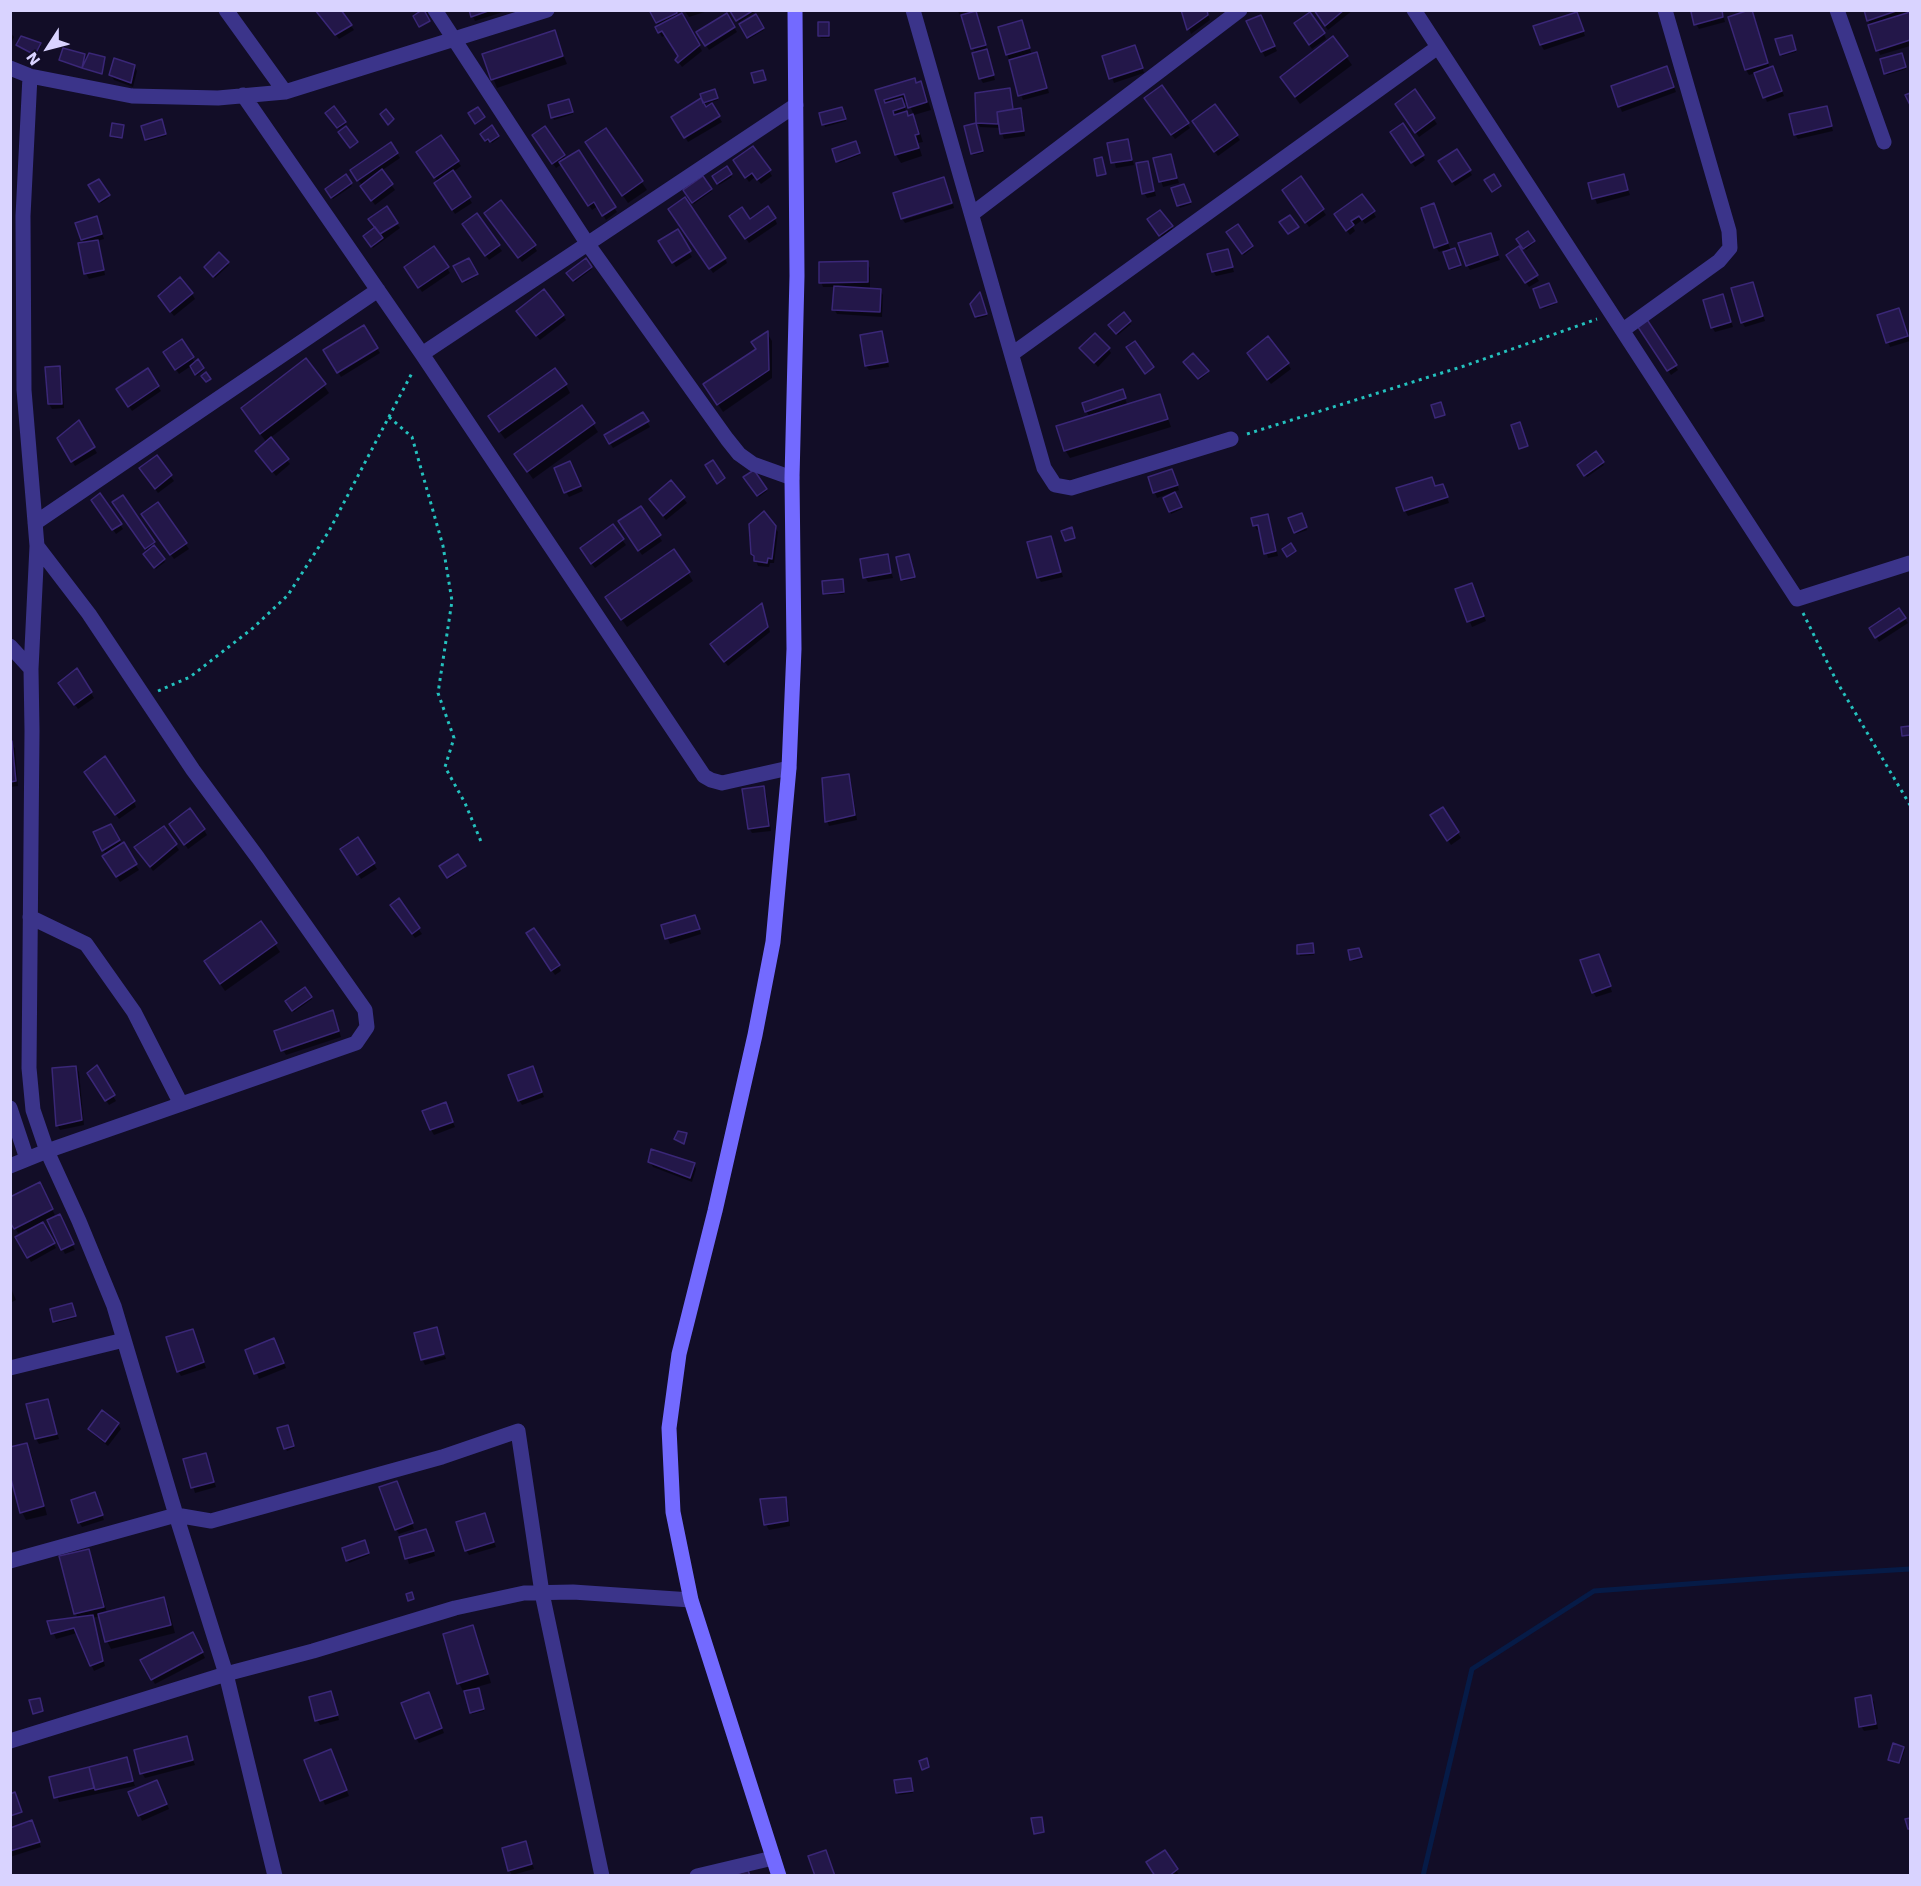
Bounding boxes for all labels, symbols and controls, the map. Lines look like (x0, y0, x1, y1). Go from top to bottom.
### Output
north arrow (18, 18, 78, 78)
text: N (22, 48, 44, 69)

